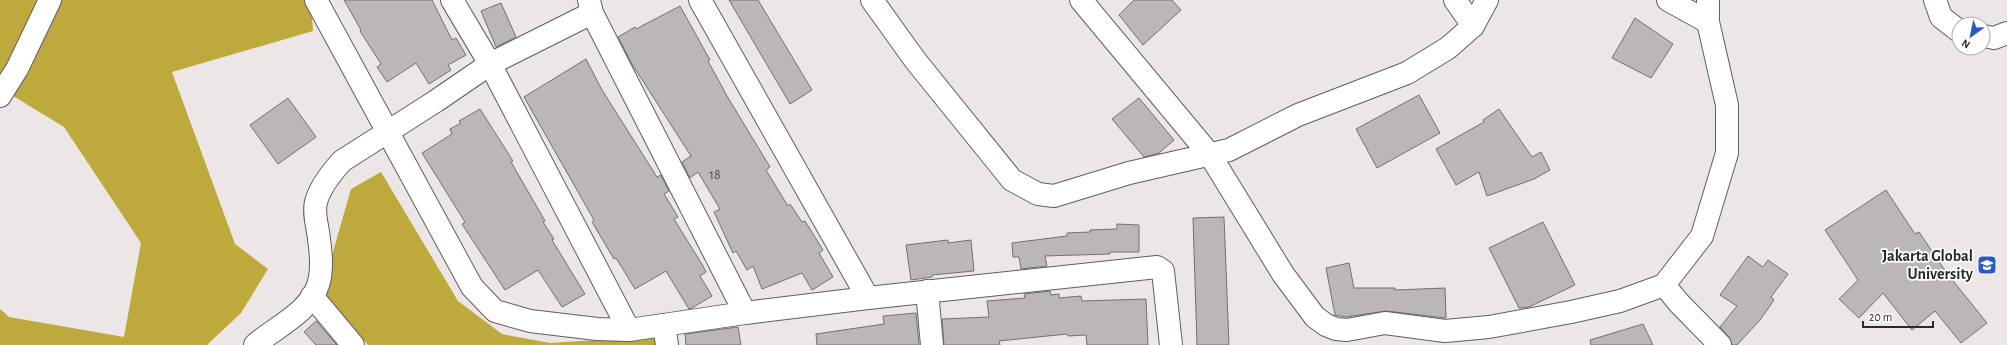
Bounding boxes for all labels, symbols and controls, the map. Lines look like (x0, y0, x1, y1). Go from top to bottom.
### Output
north arrow (1951, 16, 1991, 56)
text: N (1960, 37, 1972, 51)
house number: 18 (709, 168, 721, 182)
place label: Jakarta Global University (1882, 248, 1974, 283)
school or university icon: Jakarta Global University (1976, 254, 1998, 276)
scale bar (1863, 303, 1933, 329)
text: 20 m (1869, 311, 1892, 323)

